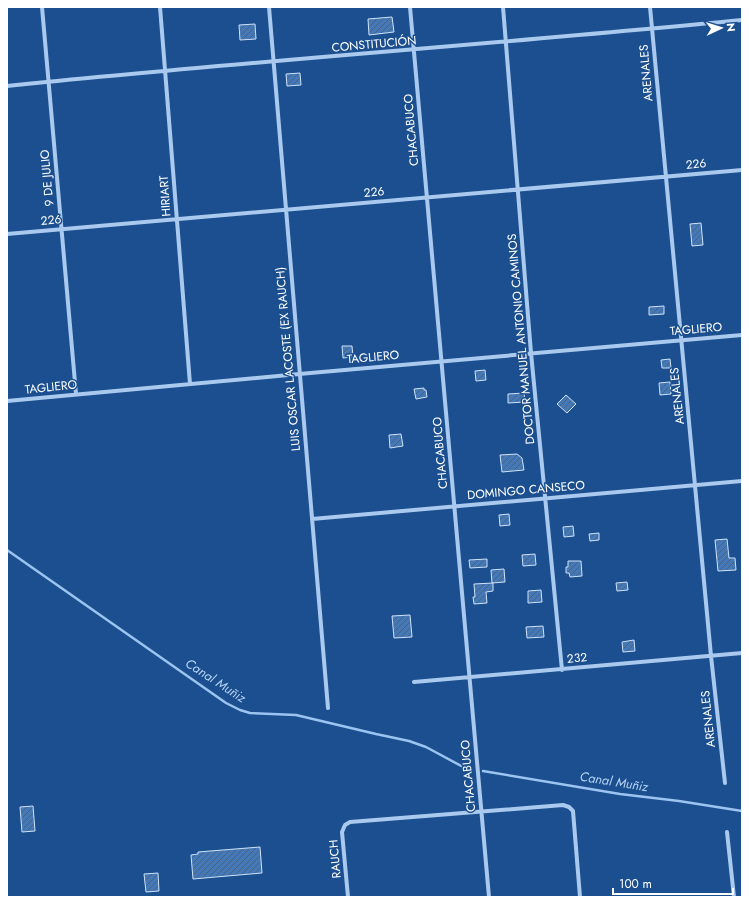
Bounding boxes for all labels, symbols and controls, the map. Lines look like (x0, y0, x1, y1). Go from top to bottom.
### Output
north arrow (701, 8, 741, 48)
text: N (723, 22, 739, 32)
street label: CONSTITUCIÓN (331, 31, 417, 57)
street label: ARENALES (635, 43, 657, 102)
street label: CHACABUCO (399, 93, 423, 167)
street label: 9 DE JULIO (36, 149, 58, 207)
street label: 226 (685, 154, 707, 174)
street label: HIRIART (155, 174, 175, 217)
street label: 226 (363, 182, 385, 202)
street label: 226 (40, 210, 62, 230)
street label: DOCTOR MANUEL ANTONIO CAMINOS (503, 233, 539, 445)
street label: LUIS OSCAR LACOSTE (EX RAUCH) (271, 266, 305, 452)
street label: TAGLIERO (669, 318, 723, 340)
street label: TAGLIERO (346, 346, 400, 368)
street label: ARENALES (665, 366, 689, 425)
street label: TAGLIERO (24, 375, 78, 399)
street label: CHACABUCO (428, 416, 452, 490)
street label: DOMINGO CANSECO (466, 476, 586, 504)
street label: 232 (566, 648, 588, 668)
water label: Canal Muñiz (182, 654, 251, 708)
street label: ARENALES (696, 689, 720, 748)
street label: CHACABUCO (456, 739, 480, 813)
water label: Canal Muñiz (578, 767, 651, 796)
street label: RAUCH (324, 839, 346, 879)
scale bar (613, 870, 733, 896)
text: 100 m (619, 875, 652, 893)

